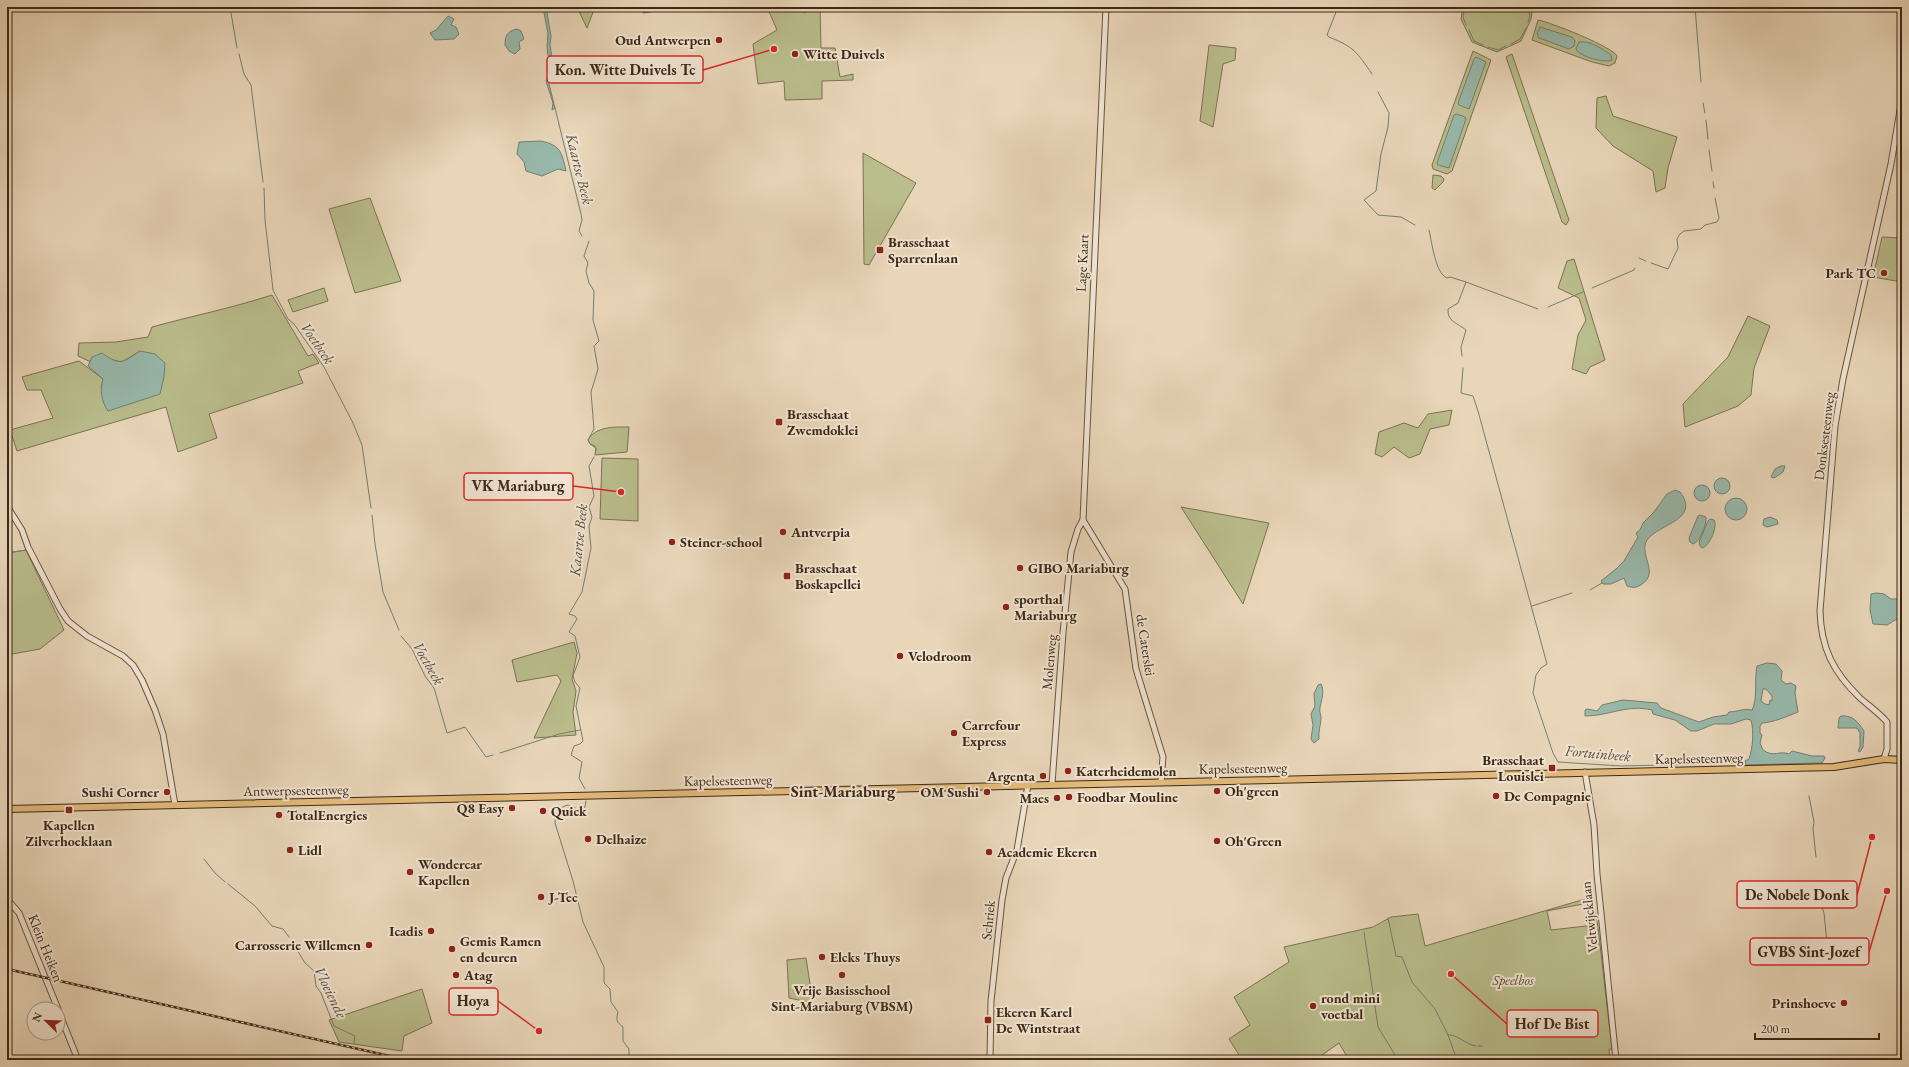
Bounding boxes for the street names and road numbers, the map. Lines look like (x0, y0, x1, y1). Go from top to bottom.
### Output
street label: Lage Kaart (1071, 233, 1093, 292)
street label: Donksesteenweg (1810, 390, 1838, 481)
street label: de Caterslei (1132, 613, 1160, 678)
street label: Molenweg (1038, 633, 1060, 691)
street label: Kapelsesteenweg (1654, 748, 1744, 768)
street label: Kapelsesteenweg (1198, 758, 1288, 778)
street label: Kapelsesteenweg (683, 770, 773, 790)
street label: Antwerpsesteenweg (242, 780, 350, 800)
street label: Veltwijcklaan (1576, 880, 1602, 954)
street label: Schriek (977, 899, 999, 941)
street label: Klein Heiken (24, 911, 68, 985)

